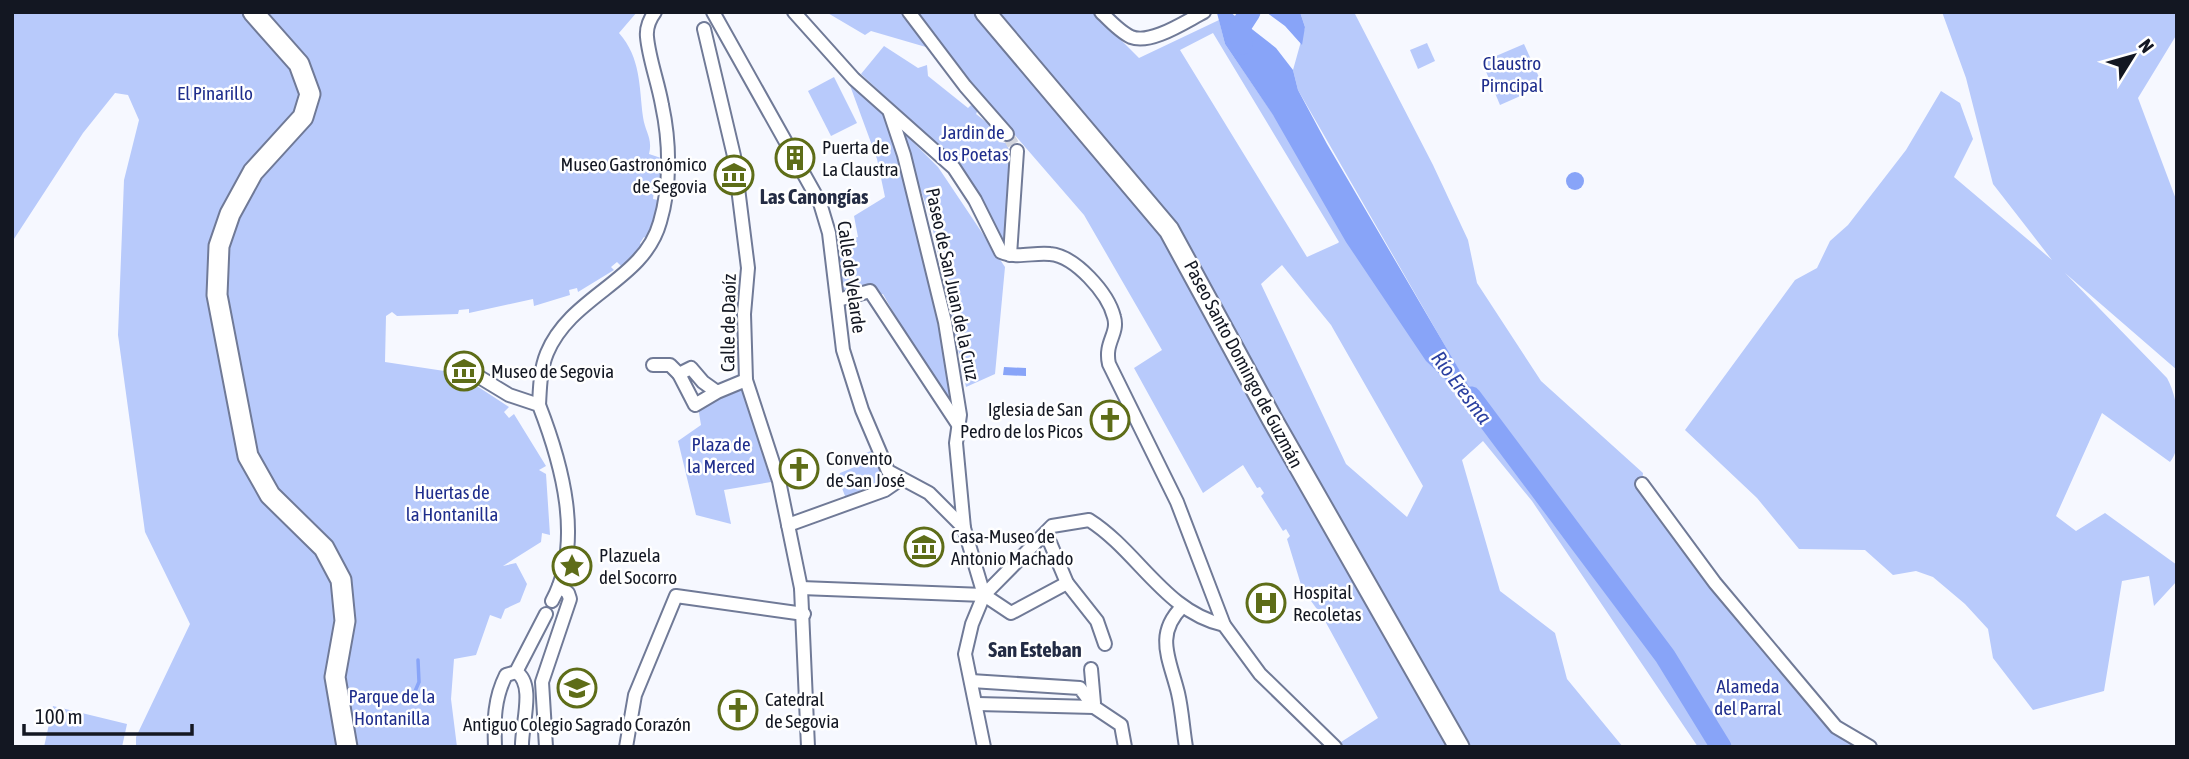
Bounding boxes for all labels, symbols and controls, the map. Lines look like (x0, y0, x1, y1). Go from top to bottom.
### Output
north arrow (2098, 21, 2168, 91)
text: N (2134, 35, 2159, 57)
park label: Claustro Pirncipal (1481, 52, 1543, 96)
park label: El Pinarillo (177, 82, 253, 104)
park label: Jardin de los Poetas (938, 121, 1009, 165)
place label: Puerta de La Claustra (822, 136, 899, 180)
building icon: Puerta de La Claustra (774, 137, 816, 179)
place label: Museo Gastronómico de Segovia (561, 153, 707, 197)
museum icon: Museo Gastronómico de Segovia (713, 154, 755, 196)
district label: Las Canongías (760, 184, 869, 208)
street label: Paseo de San Juan de la Cruz (922, 186, 984, 382)
street label: Calle de Velarde (833, 219, 871, 335)
street label: Paseo Santo Domingo de Guzmán (1180, 257, 1308, 471)
street label: Calle de Daoíz (716, 273, 740, 372)
water label: Río Eresma (1427, 346, 1497, 428)
museum icon: Museo de Segovia (443, 350, 485, 392)
place label: Museo de Segovia (491, 360, 614, 382)
place label: Iglesia de San Pedro de los Picos (960, 398, 1083, 442)
church icon: Iglesia de San Pedro de los Picos (1089, 399, 1131, 441)
park label: Plaza de la Merced (687, 433, 755, 477)
place label: Convento de San José (826, 447, 905, 491)
church icon: Convento de San José (778, 448, 820, 490)
park label: Huertas de la Hontanilla (406, 481, 498, 525)
place label: Casa-Museo de Antonio Machado (951, 525, 1074, 569)
museum icon: Casa-Museo de Antonio Machado (903, 526, 945, 568)
place label: Plazuela del Socorro (599, 544, 677, 588)
place icon: Plazuela del Socorro (551, 545, 593, 587)
place label: Hospital Recoletas (1293, 581, 1362, 625)
hospital icon: Hospital Recoletas (1245, 582, 1287, 624)
district label: San Esteban (988, 637, 1082, 661)
school or university icon: Antiguo Colegio Sagrado Corazón (556, 667, 598, 709)
park label: Alameda del Parral (1714, 675, 1782, 719)
park label: Parque de la Hontanilla (349, 685, 435, 729)
place label: Catedral de Segovia (765, 688, 839, 732)
church icon: Catedral de Segovia (717, 689, 759, 731)
scale bar (24, 692, 192, 736)
text: 100 m (35, 704, 83, 728)
place label: Antiguo Colegio Sagrado Corazón (463, 713, 691, 735)

